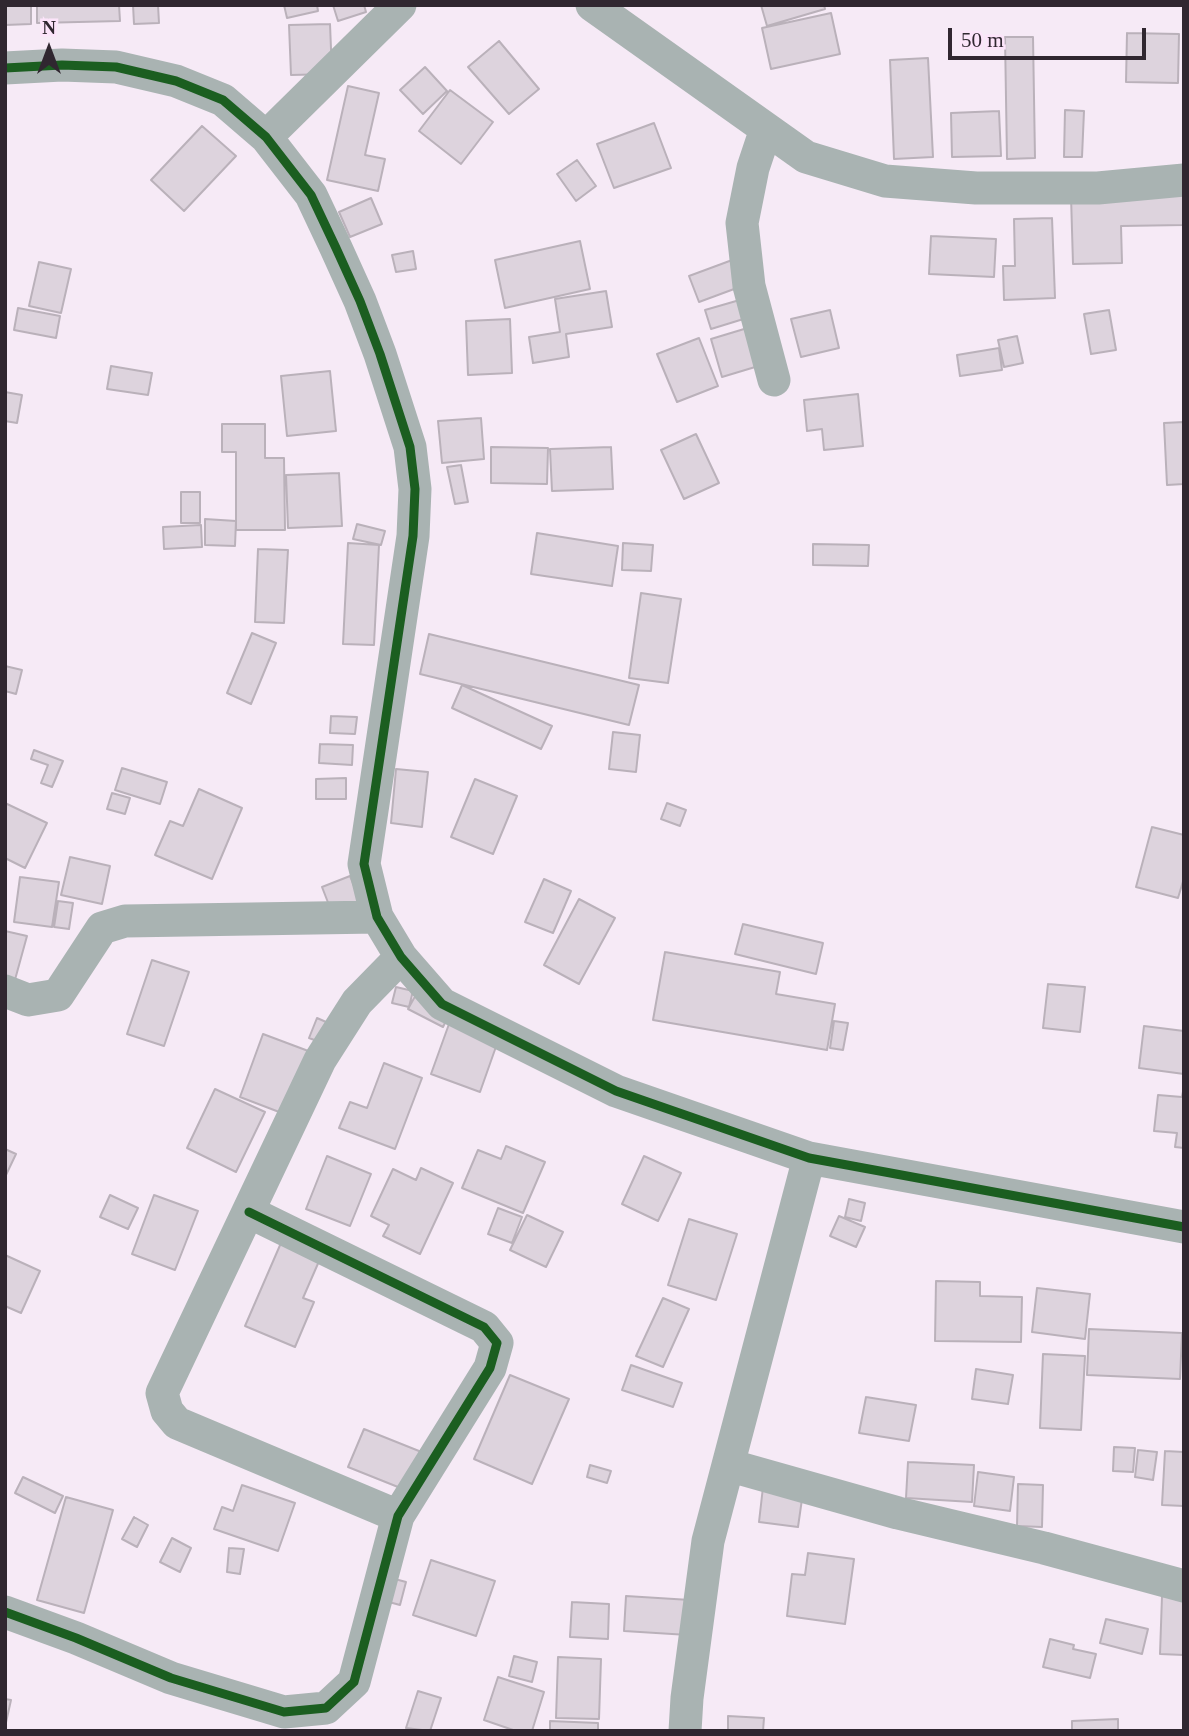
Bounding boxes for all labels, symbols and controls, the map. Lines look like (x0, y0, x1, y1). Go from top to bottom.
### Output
north arrow (14, 14, 84, 84)
scale bar (951, 14, 1149, 58)
text: N (42, 17, 56, 38)
text: 50 m (961, 28, 1004, 52)

